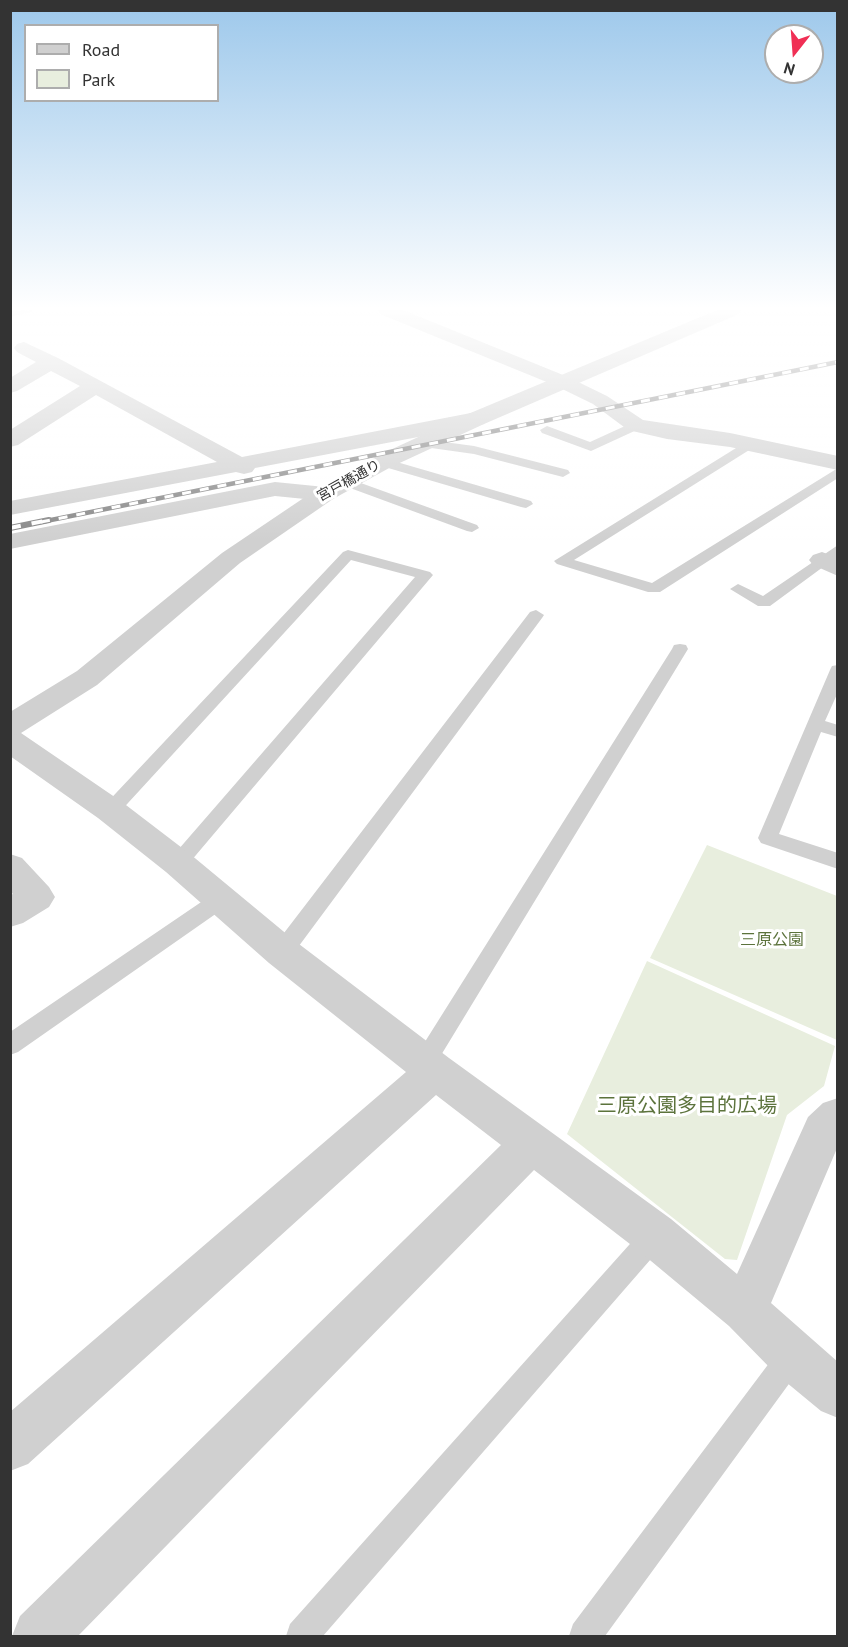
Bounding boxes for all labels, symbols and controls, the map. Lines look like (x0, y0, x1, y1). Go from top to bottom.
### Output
legend (24, 24, 219, 102)
north arrow (764, 24, 824, 84)
text: Road (82, 38, 120, 61)
text: N (781, 58, 797, 80)
text: Park (82, 68, 115, 91)
street label: 宮戸橋通り (314, 457, 384, 505)
park label: 三原公園 (740, 930, 804, 950)
park label: 三原公園多目的広場 (597, 1094, 777, 1118)

